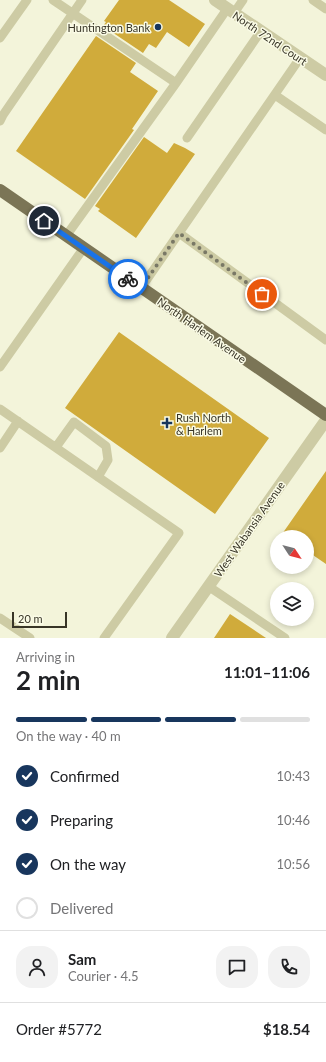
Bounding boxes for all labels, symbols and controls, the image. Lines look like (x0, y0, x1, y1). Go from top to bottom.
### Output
street label: North 72nd Court (230, 8, 310, 68)
place label: Huntington Bank (68, 21, 150, 34)
marker: Huntington Bank (153, 22, 163, 32)
pin (27, 204, 61, 238)
icon: home (33, 210, 55, 232)
courier (108, 259, 148, 299)
icon: bike (117, 268, 139, 290)
pin (245, 277, 279, 311)
icon: bag (251, 283, 273, 305)
street label: North Harlem Avenue (155, 294, 249, 366)
place label: Rush North & Harlem (176, 411, 231, 437)
marker: Rush North & Harlem (161, 417, 173, 429)
street label: West Wabansia Avenue (211, 479, 287, 579)
north arrow (270, 530, 314, 574)
map controls (270, 530, 314, 626)
button: layers (270, 582, 314, 626)
scale bar (12, 610, 67, 629)
text: 20 m (18, 612, 43, 625)
text: Arriving in (16, 649, 75, 665)
text: 11:01–11:06 (224, 663, 310, 681)
text: 2 min (16, 664, 80, 696)
text: On the way · 40 m (16, 728, 121, 744)
icon: check (16, 765, 38, 787)
text: Confirmed (50, 767, 119, 785)
text: 10:43 (277, 768, 310, 784)
icon: check (16, 809, 38, 831)
text: Preparing (50, 811, 113, 829)
text: 10:46 (277, 812, 310, 828)
icon: check (16, 853, 38, 875)
text: On the way (50, 855, 126, 873)
text: 10:56 (277, 856, 310, 872)
text: Delivered (50, 899, 113, 917)
button: person (16, 946, 58, 988)
button: chat (216, 946, 258, 988)
button: phone (268, 946, 310, 988)
text: Sam (68, 950, 96, 968)
text: Courier · 4.5 (68, 968, 139, 984)
text: Order #5772 (16, 1020, 102, 1038)
text: $18.54 (263, 1020, 310, 1038)

